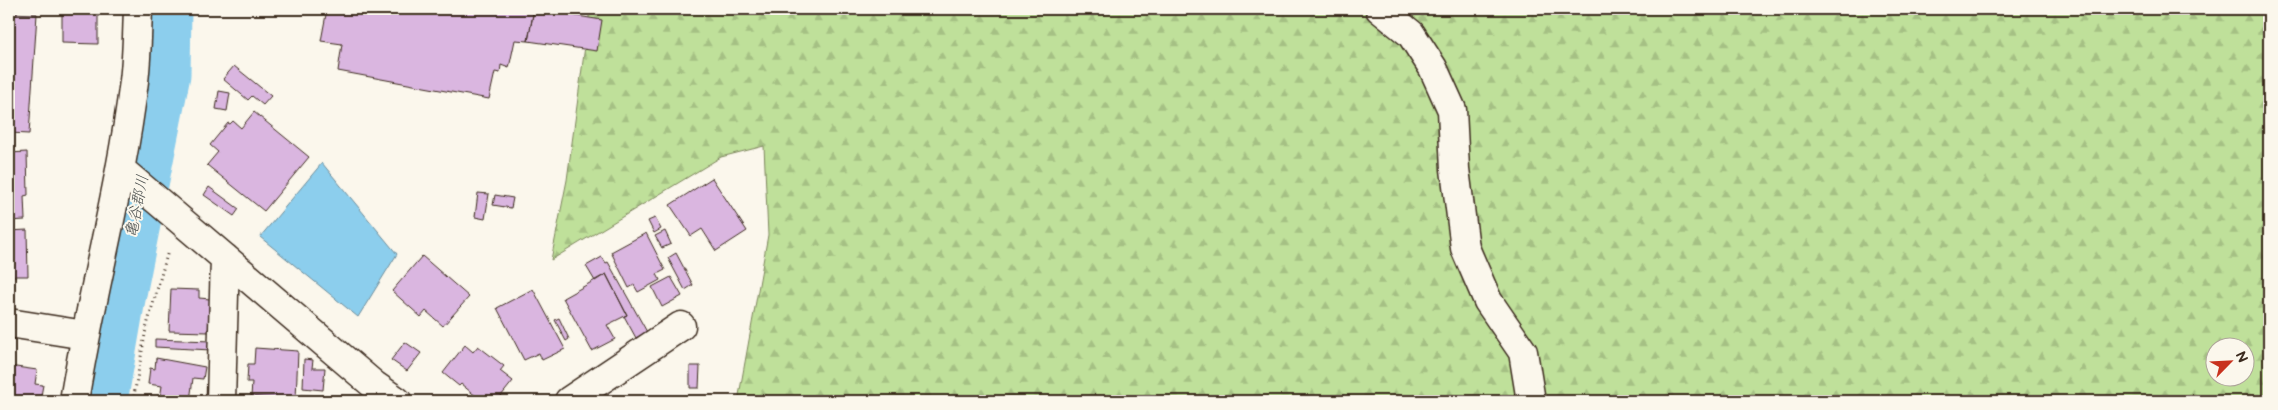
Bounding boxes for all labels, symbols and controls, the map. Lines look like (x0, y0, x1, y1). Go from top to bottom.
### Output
water label: 亀谷郡川 (122, 173, 153, 240)
north arrow (2206, 338, 2256, 388)
text: N (2232, 349, 2251, 365)

